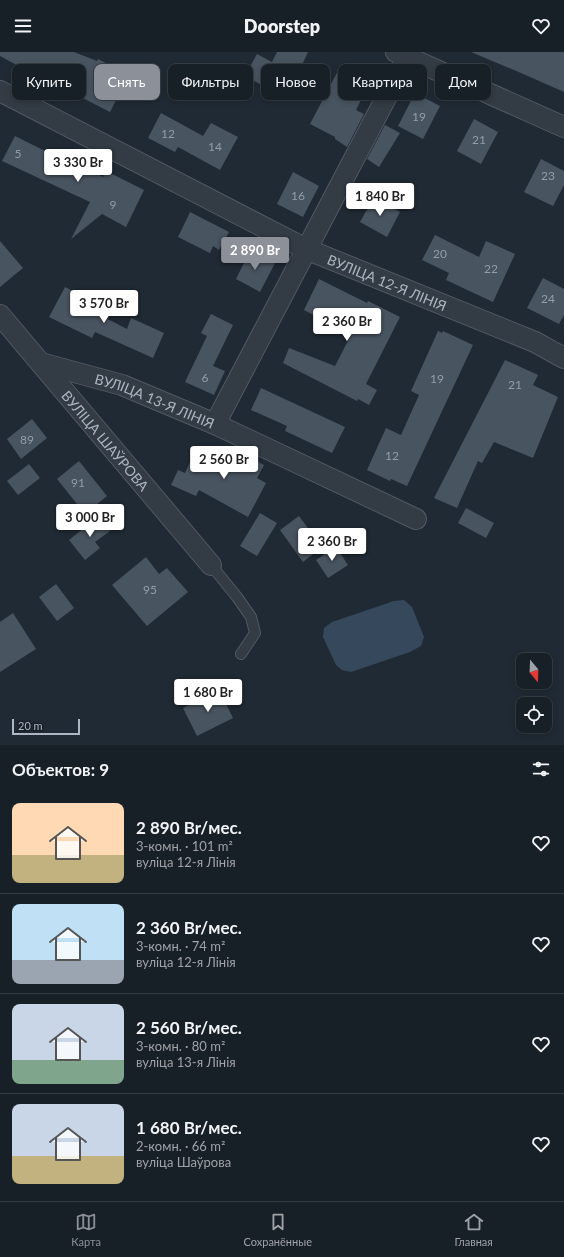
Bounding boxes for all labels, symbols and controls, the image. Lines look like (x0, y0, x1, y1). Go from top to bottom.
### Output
icon: menu (12, 15, 34, 37)
text: Doorstep (244, 15, 320, 37)
icon: heart (530, 15, 552, 37)
chip: Купить (12, 64, 86, 100)
chip: Снять (94, 64, 160, 100)
chip: Фильтры (168, 64, 253, 100)
chip: Новое (261, 64, 330, 100)
chip: Квартира (338, 64, 427, 100)
chip: Дом (435, 64, 491, 100)
house number: 19 (412, 109, 426, 124)
house number: 12 (161, 126, 175, 141)
house number: 21 (472, 132, 486, 147)
house number: 14 (208, 139, 222, 154)
house number: 5 (15, 146, 22, 161)
pin: 3 330 Br (37, 149, 119, 183)
text: 3 330 Br (53, 154, 103, 170)
house number: 23 (541, 168, 555, 183)
pin: 1 840 Br (339, 183, 421, 217)
house number: 16 (291, 188, 305, 203)
text: 1 840 Br (355, 188, 405, 204)
house number: 9 (110, 197, 117, 212)
pin: 2 890 Br (214, 237, 296, 271)
text: 2 890 Br (230, 242, 280, 258)
house number: 20 (433, 246, 447, 261)
street label: ВУЛІЦА 12-Я ЛІНІЯ (325, 250, 449, 314)
house number: 22 (484, 261, 498, 276)
pin: 3 570 Br (63, 290, 145, 324)
house number: 24 (541, 291, 555, 306)
text: 3 570 Br (79, 295, 129, 311)
pin: 2 360 Br (306, 308, 388, 342)
text: 2 360 Br (322, 313, 372, 329)
street label: ВУЛІЦА 13-Я ЛІНІЯ (93, 370, 217, 431)
house number: 6 (202, 370, 209, 385)
house number: 19 (430, 371, 444, 386)
house number: 21 (508, 377, 522, 392)
street label: ВУЛІЦА ШАЎРОВА (59, 387, 153, 494)
house number: 89 (20, 432, 34, 447)
pin: 2 560 Br (183, 446, 265, 480)
house number: 12 (385, 448, 399, 463)
text: 2 560 Br (199, 451, 249, 467)
house number: 91 (71, 475, 85, 490)
pin: 3 000 Br (49, 504, 131, 538)
text: 3 000 Br (65, 509, 115, 525)
pin: 2 360 Br (291, 528, 373, 562)
text: 2 360 Br (307, 533, 357, 549)
house number: 95 (143, 582, 157, 597)
north arrow (516, 653, 552, 689)
map controls (516, 653, 552, 733)
pin: 1 680 Br (167, 679, 249, 713)
text: 1 680 Br (183, 684, 233, 700)
button: locate (516, 697, 552, 733)
scale bar (12, 717, 80, 736)
text: 20 m (18, 719, 43, 732)
icon: filters (530, 758, 552, 780)
text: Объектов: 9 (12, 759, 109, 780)
text: 2 890 Br/мес. (136, 817, 242, 838)
icon: home (44, 819, 92, 867)
icon: heart (530, 832, 552, 854)
text: 3-комн. · 101 m² (136, 838, 233, 854)
text: вуліца 12-я Лінія (136, 854, 236, 870)
text: 2 360 Br/мес. (136, 917, 242, 938)
icon: home (44, 920, 92, 968)
icon: heart (530, 933, 552, 955)
text: 3-комн. · 74 m² (136, 938, 225, 954)
text: вуліца 12-я Лінія (136, 954, 236, 970)
text: 2 560 Br/мес. (136, 1017, 242, 1038)
icon: home (44, 1020, 92, 1068)
icon: heart (530, 1033, 552, 1055)
text: 3-комн. · 80 m² (136, 1038, 225, 1054)
text: вуліца 13-я Лінія (136, 1054, 236, 1070)
text: 1 680 Br/мес. (136, 1117, 242, 1138)
icon: home (44, 1120, 92, 1168)
icon: heart (530, 1133, 552, 1155)
text: 2-комн. · 66 m² (136, 1138, 225, 1154)
text: вуліца Шаўрова (136, 1154, 231, 1170)
tab: Карта (71, 1211, 101, 1248)
tab: Сохранённые (244, 1211, 312, 1248)
tab: Главная (455, 1211, 493, 1248)

